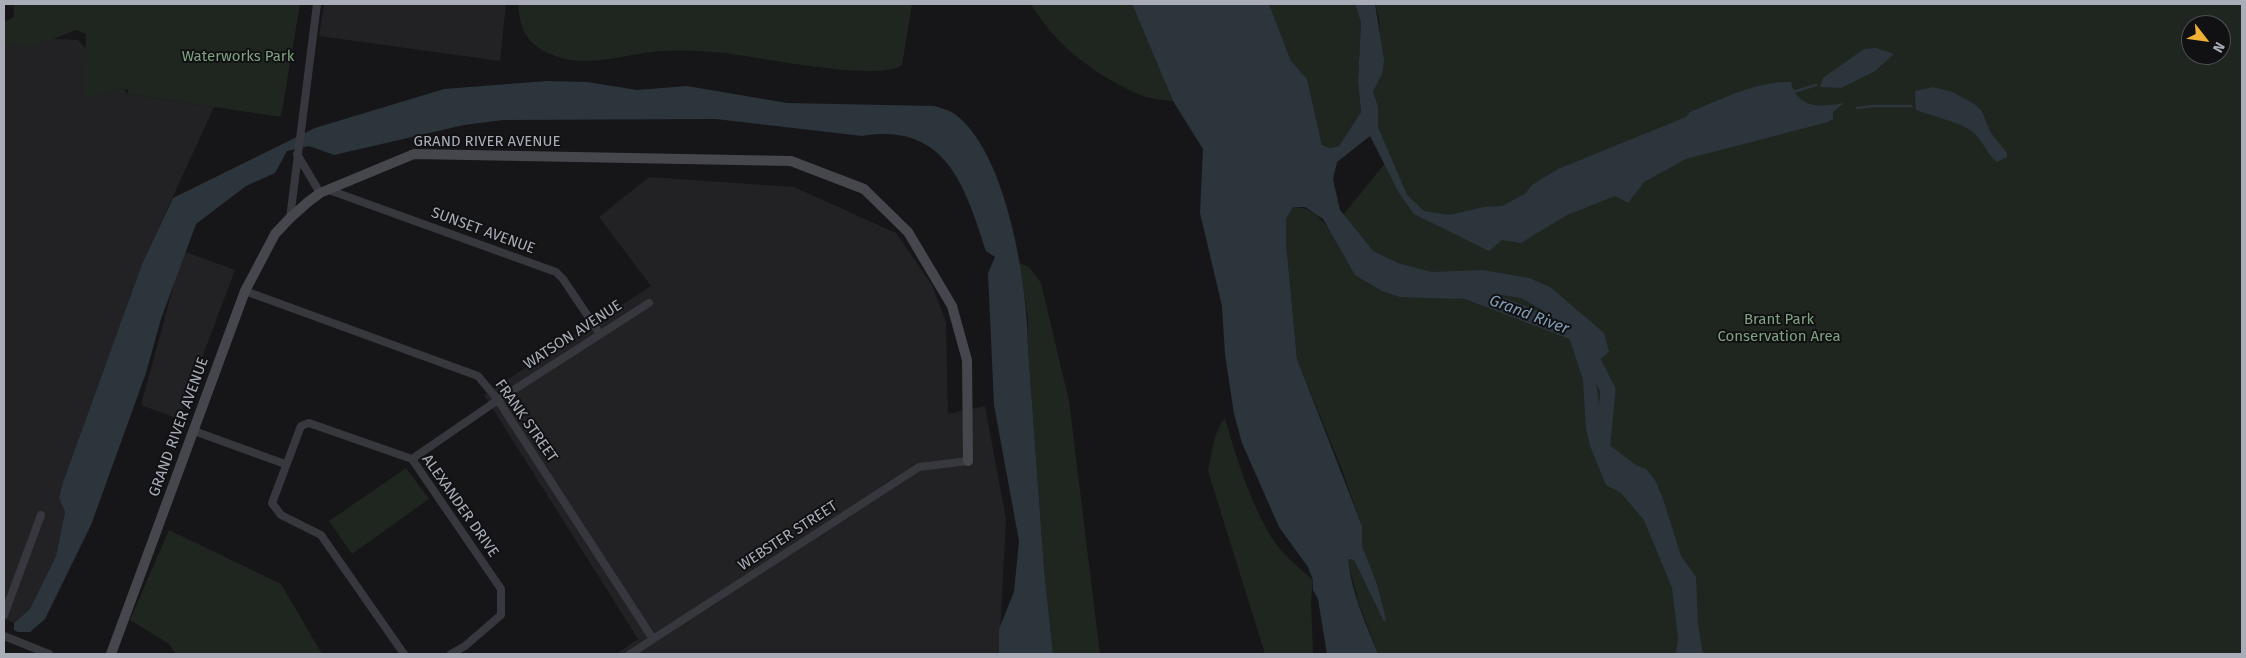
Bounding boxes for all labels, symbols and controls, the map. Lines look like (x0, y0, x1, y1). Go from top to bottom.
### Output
north arrow (2181, 15, 2231, 65)
text: N (2209, 39, 2228, 56)
park label: Waterworks Park (182, 48, 294, 66)
street label: GRAND RIVER AVENUE (414, 133, 560, 151)
street label: SUNSET AVENUE (429, 204, 537, 258)
water label: Grand River (1487, 291, 1571, 339)
street label: WATSON AVENUE (521, 297, 625, 373)
park label: Brant Park Conservation Area (1717, 311, 1841, 346)
street label: GRAND RIVER AVENUE (145, 355, 213, 499)
street label: FRANK STREET (491, 376, 561, 466)
street label: ALEXANDER DRIVE (418, 451, 502, 561)
street label: WEBSTER STREET (735, 497, 841, 575)

